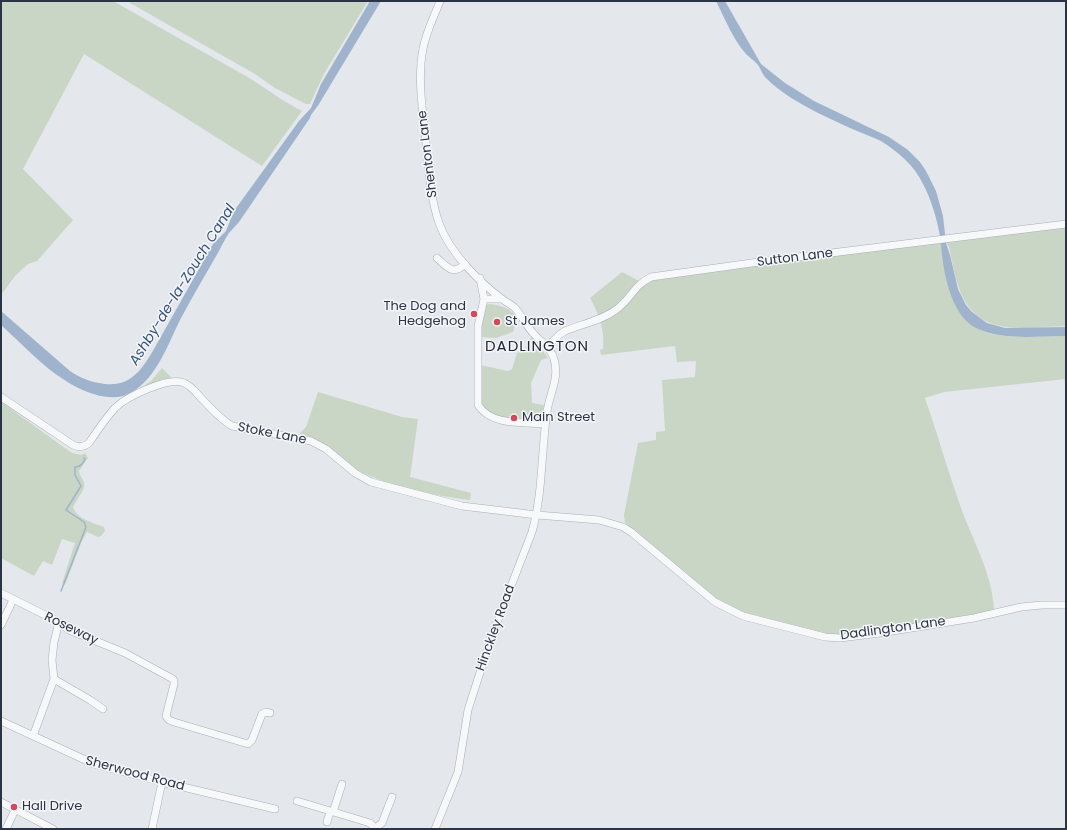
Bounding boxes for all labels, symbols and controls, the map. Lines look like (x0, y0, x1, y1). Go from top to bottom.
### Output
street label: Shenton Lane (415, 109, 441, 199)
water label: Ashby-de-la-Zouch Canal (126, 201, 240, 369)
street label: Sutton Lane (756, 246, 834, 270)
place label: The Dog and Hedgehog (383, 299, 466, 330)
marker: The Dog and Hedgehog (469, 309, 479, 319)
place label: St James (505, 314, 565, 330)
marker: St James (492, 317, 502, 327)
district label: DADLINGTON (485, 338, 589, 356)
place label: Main Street (522, 410, 595, 426)
marker: Main Street (509, 413, 519, 423)
street label: Stoke Lane (236, 420, 308, 448)
street label: Hinckley Road (473, 583, 519, 673)
street label: Roseway (42, 609, 100, 649)
street label: Dadlington Lane (839, 614, 947, 644)
street label: Sherwood Road (84, 753, 186, 795)
place label: Hall Drive (22, 799, 82, 815)
marker: Hall Drive (9, 802, 19, 812)

